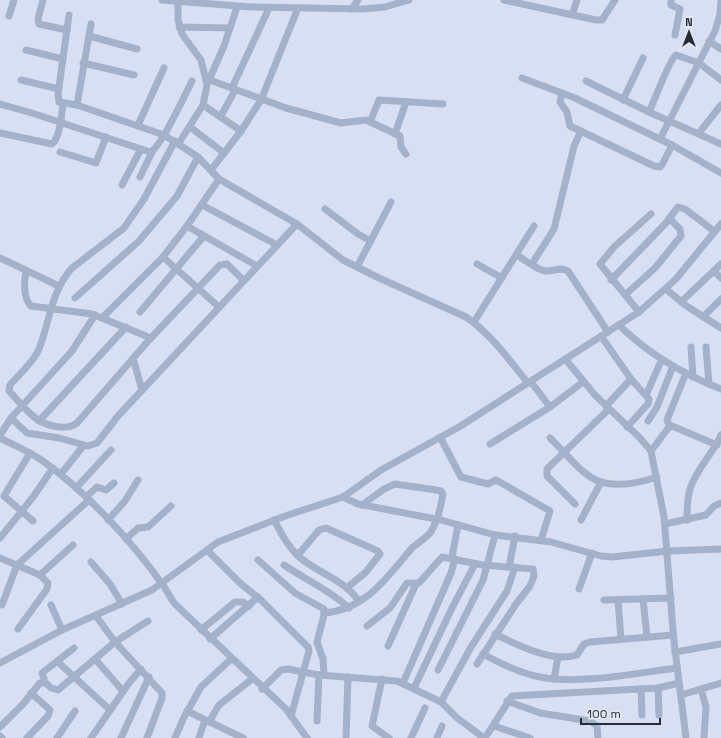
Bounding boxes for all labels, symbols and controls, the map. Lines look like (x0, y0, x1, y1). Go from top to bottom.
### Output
north arrow (669, 12, 709, 52)
text: N (685, 15, 693, 29)
scale bar (581, 700, 660, 726)
text: 100 m (587, 706, 621, 722)

